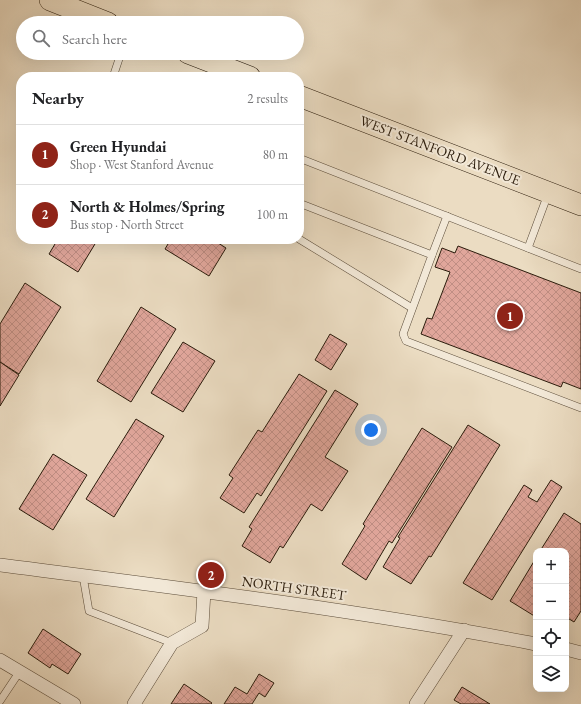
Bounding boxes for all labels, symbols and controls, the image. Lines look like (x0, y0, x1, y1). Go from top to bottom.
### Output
search box (16, 16, 304, 60)
icon: search (30, 27, 52, 49)
text: Search here (62, 29, 127, 48)
text: Nearby (32, 87, 84, 109)
text: 2 results (247, 90, 288, 107)
street label: WEST STANFORD AVENUE (357, 111, 523, 189)
text: Green Hyundai (70, 137, 166, 156)
text: 1 (42, 146, 48, 163)
text: 80 m (263, 146, 288, 163)
text: Shop · West Stanford Avenue (70, 156, 214, 173)
text: North & Holmes/Spring (70, 197, 224, 216)
text: 2 (42, 206, 48, 223)
text: 100 m (257, 206, 288, 223)
text: Bus stop · North Street (70, 216, 184, 233)
pin: 1 (497, 301, 523, 331)
your location (361, 420, 381, 440)
map controls (533, 548, 569, 692)
button: + (533, 548, 569, 584)
pin: 2 (198, 560, 224, 590)
street label: NORTH STREET (241, 572, 348, 604)
button: − (533, 584, 569, 620)
button: locate (533, 620, 569, 656)
button: layers (533, 656, 569, 692)

